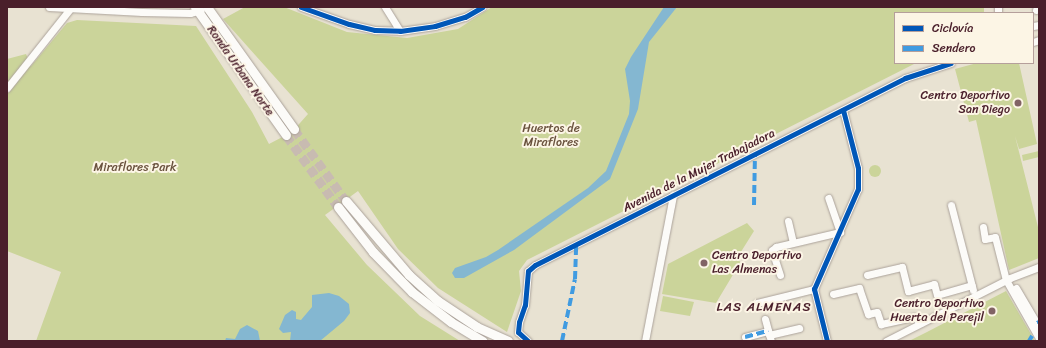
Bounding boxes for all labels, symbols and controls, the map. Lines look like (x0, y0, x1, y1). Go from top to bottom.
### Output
legend (894, 12, 1034, 64)
text: Ciclovía (932, 17, 973, 39)
street label: Ronda Urbana Norte (203, 23, 277, 119)
text: Sendero (932, 37, 976, 59)
place label: Centro Deportivo San Diego (920, 89, 1010, 117)
marker: Centro Deportivo San Diego (1013, 98, 1023, 108)
park label: Huertos de Miraflores (522, 122, 580, 150)
street label: Avenida de la Mujer Trabajadora (620, 126, 778, 216)
park label: Miraflores Park (94, 161, 176, 175)
place label: Centro Deportivo Las Almenas (712, 249, 802, 277)
marker: Centro Deportivo Las Almenas (699, 258, 709, 268)
place label: Centro Deportivo Huerta del Perejil (889, 297, 984, 325)
district label: LAS ALMENAS (716, 299, 812, 315)
marker: Centro Deportivo Huerta del Perejil (987, 306, 997, 316)

